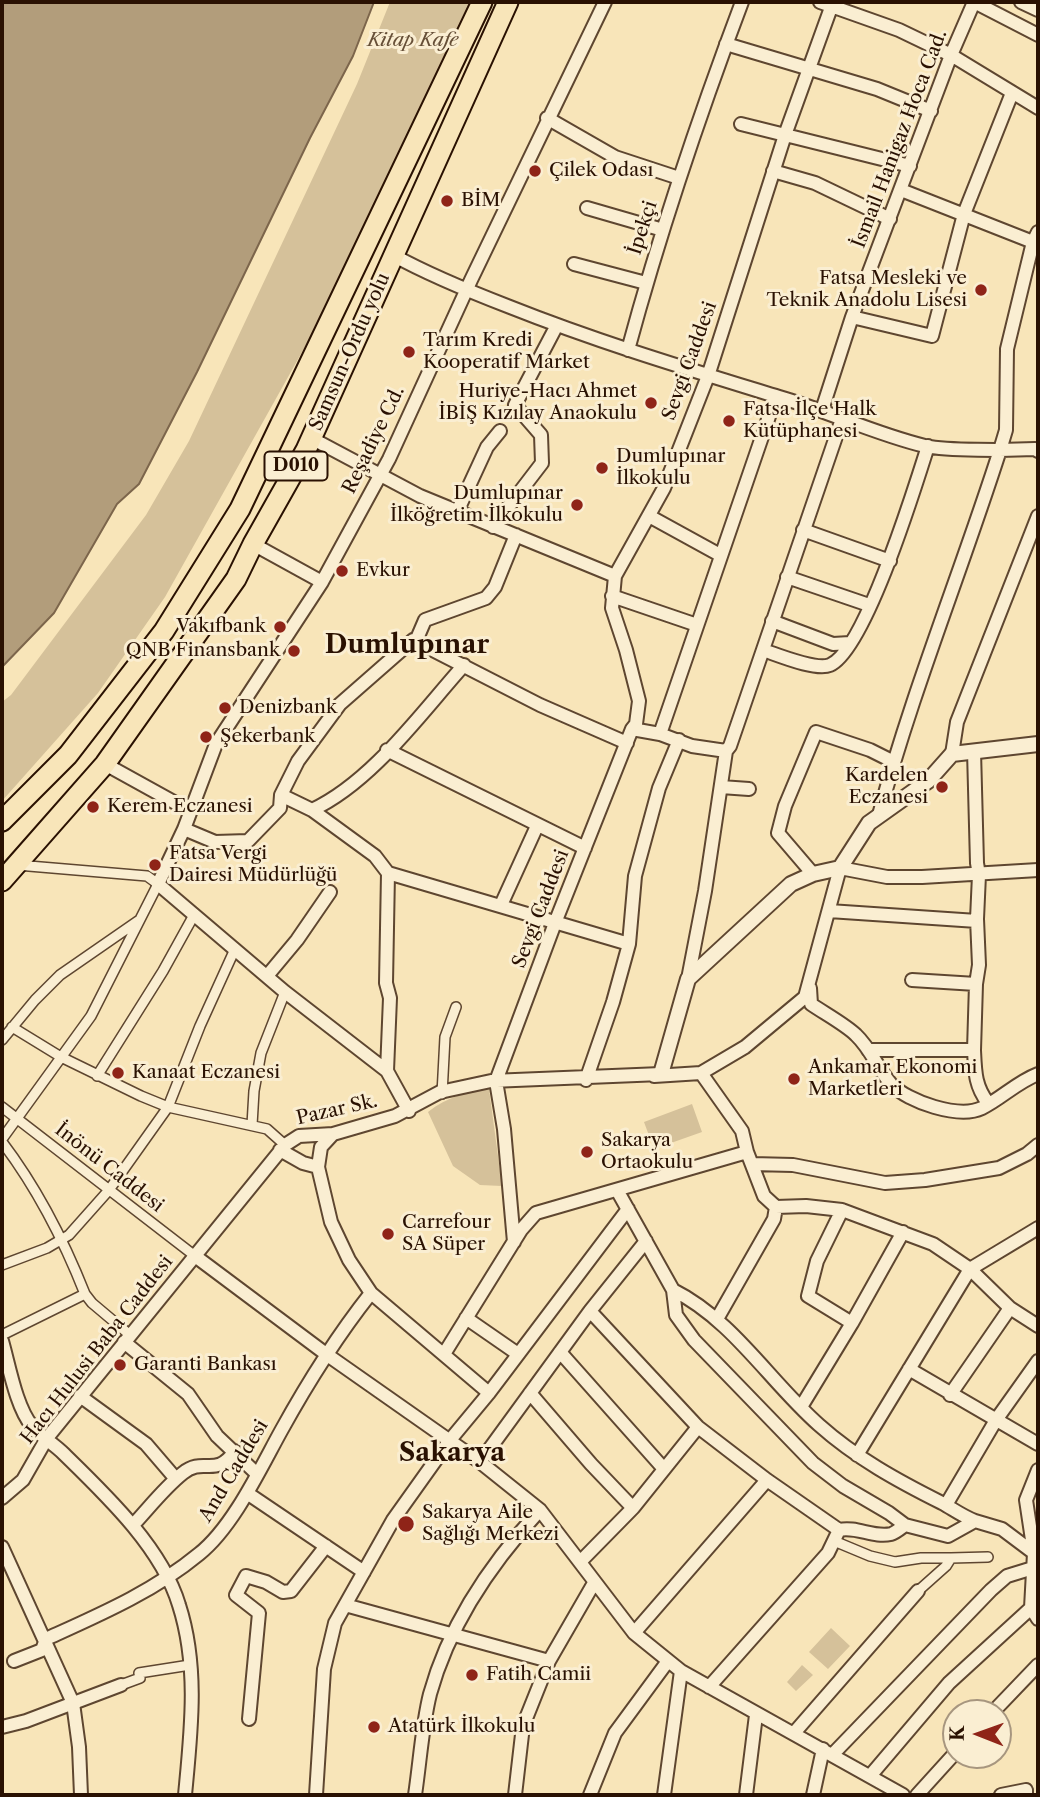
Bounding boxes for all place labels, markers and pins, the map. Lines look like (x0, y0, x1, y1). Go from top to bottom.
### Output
place label: Çilek Odası (549, 160, 653, 182)
marker: Çilek Odası (527, 163, 543, 179)
place label: BİM (461, 190, 501, 212)
marker: BİM (439, 193, 455, 209)
place label: Fatsa Mesleki ve Teknik Anadolu Lisesi (766, 268, 967, 312)
marker: Fatsa Mesleki ve Teknik Anadolu Lisesi (973, 282, 989, 298)
place label: Tarım Kredi Kooperatif Market (423, 330, 590, 374)
marker: Tarım Kredi Kooperatif Market (401, 344, 417, 360)
place label: Huriye-Hacı Ahmet İBİŞ Kızılay Anaokulu (438, 381, 637, 425)
marker: Huriye-Hacı Ahmet İBİŞ Kızılay Anaokulu (643, 395, 659, 411)
place label: Fatsa İlçe Halk Kütüphanesi (743, 399, 876, 443)
marker: Fatsa İlçe Halk Kütüphanesi (721, 413, 737, 429)
place label: Dumlupınar İlkokulu (616, 446, 726, 490)
marker: Dumlupınar İlkokulu (594, 460, 610, 476)
place label: Dumlupınar İlköğretim İlkokulu (390, 483, 563, 527)
marker: Dumlupınar İlköğretim İlkokulu (569, 497, 585, 513)
place label: Evkur (356, 560, 410, 582)
marker: Evkur (334, 563, 350, 579)
place label: Vakıfbank (176, 616, 266, 638)
marker: Vakıfbank (272, 619, 288, 635)
place label: QNB Finansbank (126, 640, 280, 662)
marker: QNB Finansbank (286, 643, 302, 659)
place label: Denizbank (239, 697, 337, 719)
marker: Denizbank (217, 700, 233, 716)
place label: Şekerbank (220, 726, 315, 748)
marker: Şekerbank (198, 729, 214, 745)
place label: Kardelen Eczanesi (845, 765, 928, 809)
marker: Kardelen Eczanesi (934, 779, 950, 795)
place label: Kerem Eczanesi (107, 796, 253, 818)
marker: Kerem Eczanesi (85, 799, 101, 815)
place label: Fatsa Vergi Dairesi Müdürlüğü (169, 843, 337, 887)
marker: Fatsa Vergi Dairesi Müdürlüğü (147, 857, 163, 873)
place label: Ankamar Ekonomi Marketleri (808, 1057, 977, 1101)
place label: Kanaat Eczanesi (132, 1062, 280, 1084)
marker: Kanaat Eczanesi (110, 1065, 126, 1081)
marker: Ankamar Ekonomi Marketleri (786, 1071, 802, 1087)
place label: Sakarya Ortaokulu (601, 1130, 693, 1174)
marker: Sakarya Ortaokulu (579, 1144, 595, 1160)
place label: Carrefour SA Süper (402, 1212, 491, 1256)
marker: Carrefour SA Süper (380, 1226, 396, 1242)
place label: Garanti Bankası (134, 1354, 277, 1376)
marker: Garanti Bankası (112, 1357, 128, 1373)
place label: Sakarya Aile Sağlığı Merkezi (422, 1502, 559, 1546)
marker: Sakarya Aile Sağlığı Merkezi (396, 1514, 416, 1534)
place label: Fatih Camii (486, 1664, 591, 1686)
marker: Fatih Camii (464, 1667, 480, 1683)
place label: Atatürk İlkokulu (388, 1716, 535, 1738)
marker: Atatürk İlkokulu (366, 1719, 382, 1735)

